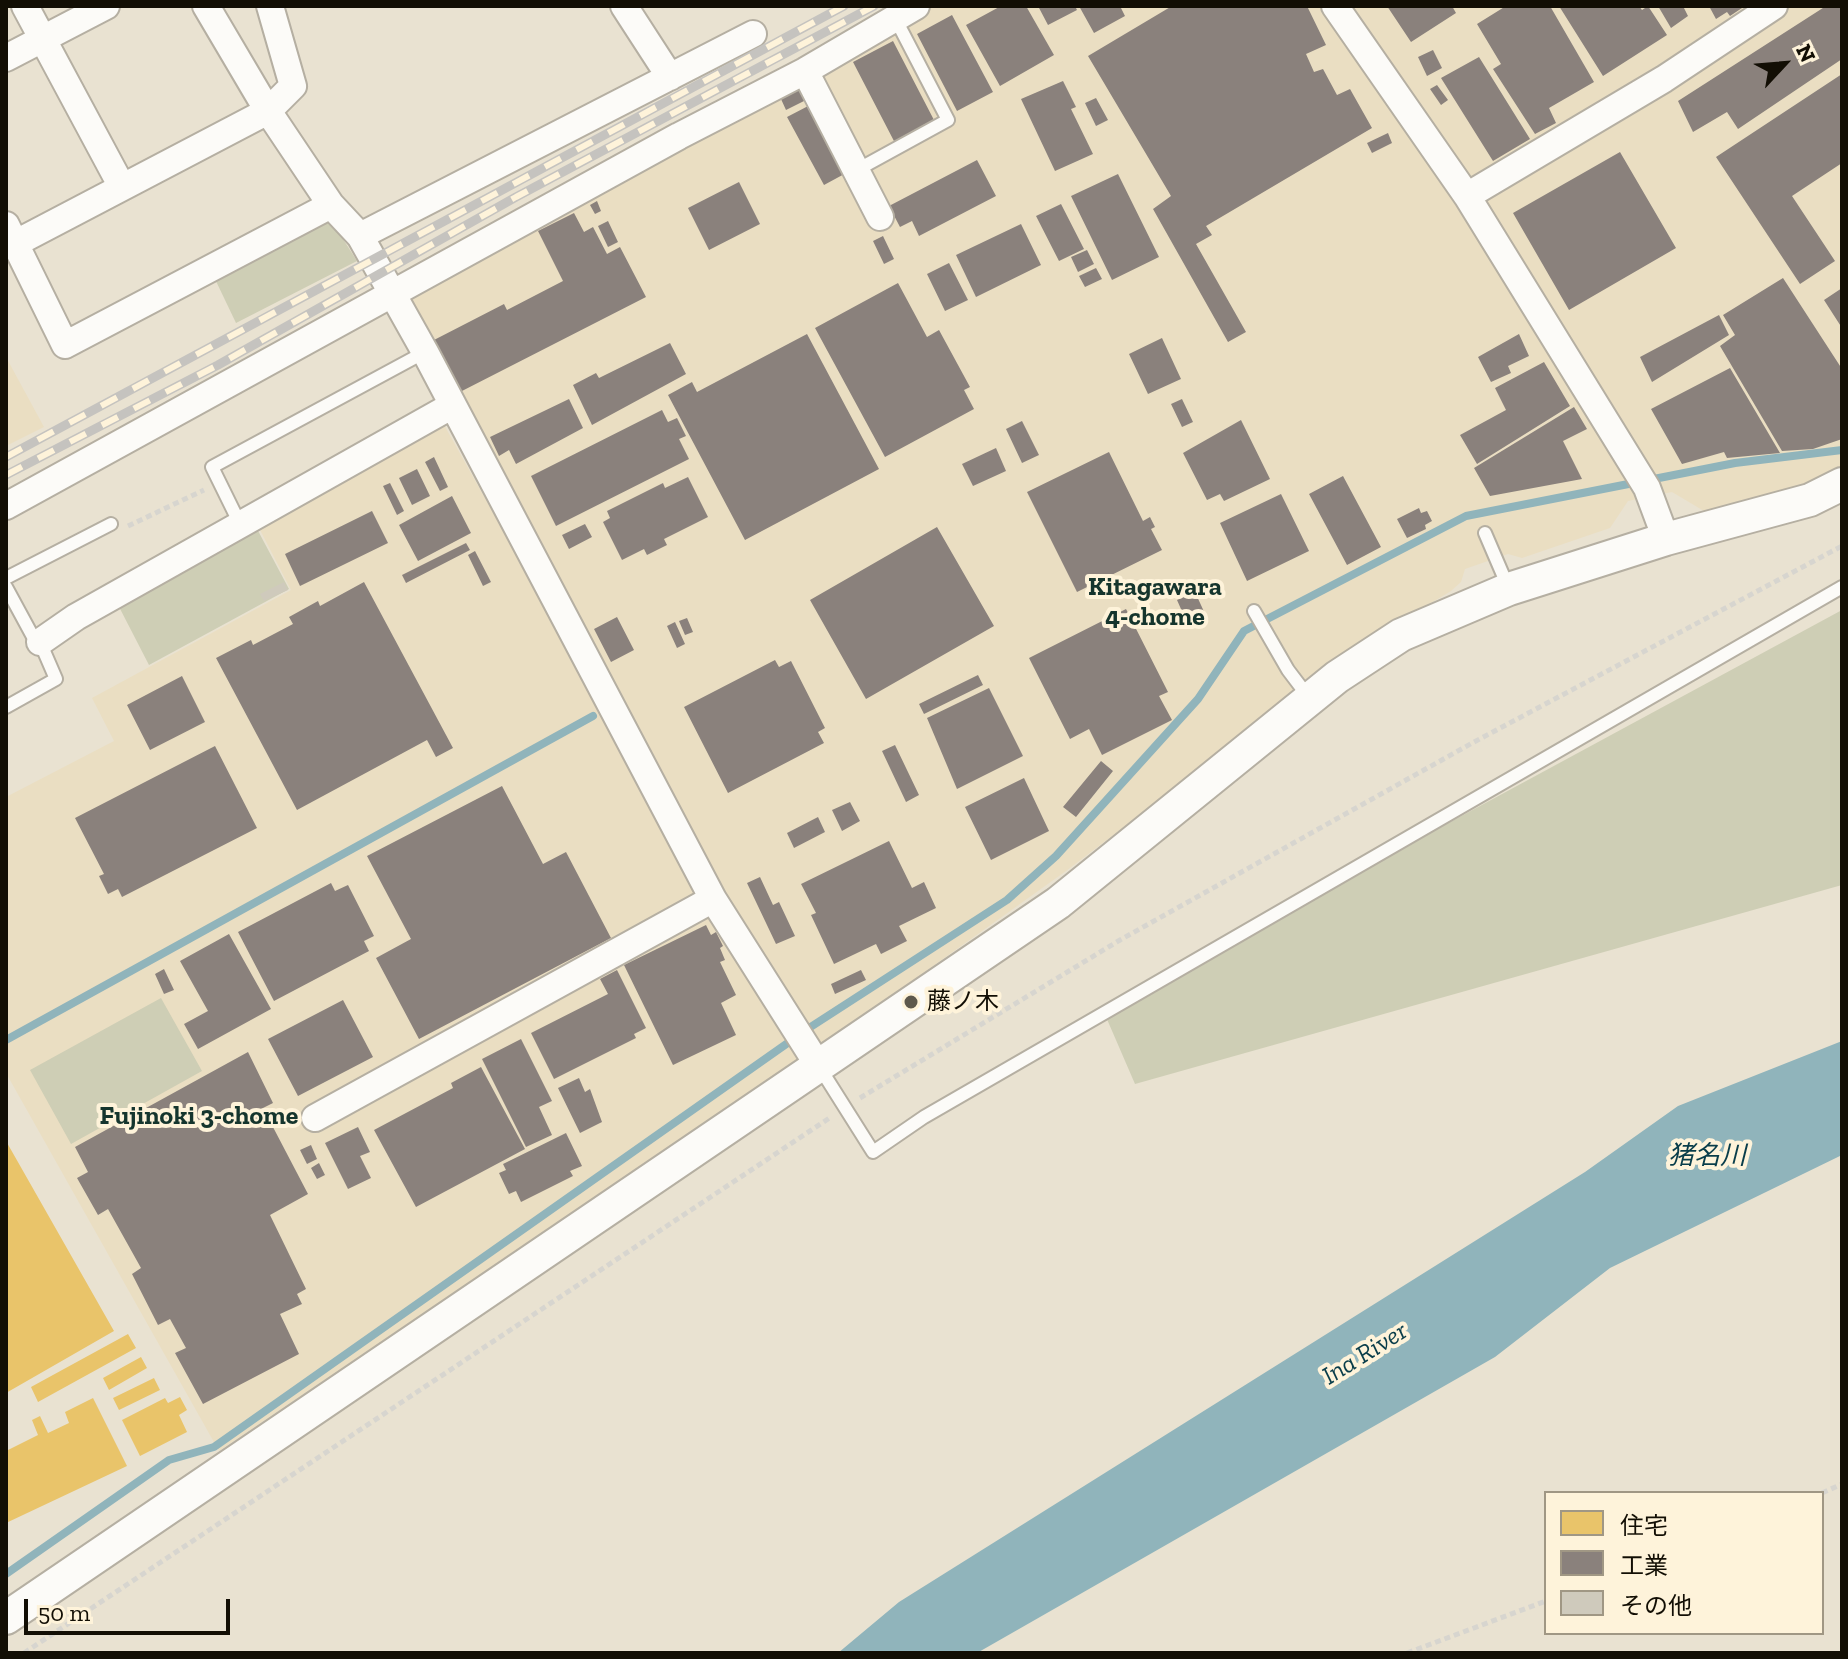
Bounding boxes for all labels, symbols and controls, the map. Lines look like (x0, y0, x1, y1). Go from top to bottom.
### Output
north arrow (1744, 24, 1824, 104)
text: N (1790, 40, 1822, 67)
district label: Kitagawara 4-chome (1088, 572, 1222, 634)
place label: 藤ノ木 (927, 988, 999, 1016)
marker: 藤ノ木 (902, 993, 920, 1011)
district label: Fujinoki 3-chome (100, 1101, 298, 1133)
water label: 猪名川 (1668, 1141, 1746, 1173)
water label: Ina River (1317, 1316, 1413, 1392)
legend (1544, 1491, 1824, 1635)
text: 住宅 (1620, 1511, 1668, 1540)
text: 工業 (1620, 1551, 1668, 1580)
scale bar (28, 1583, 234, 1633)
text: その他 (1620, 1591, 1692, 1620)
text: 50 m (38, 1598, 90, 1627)

